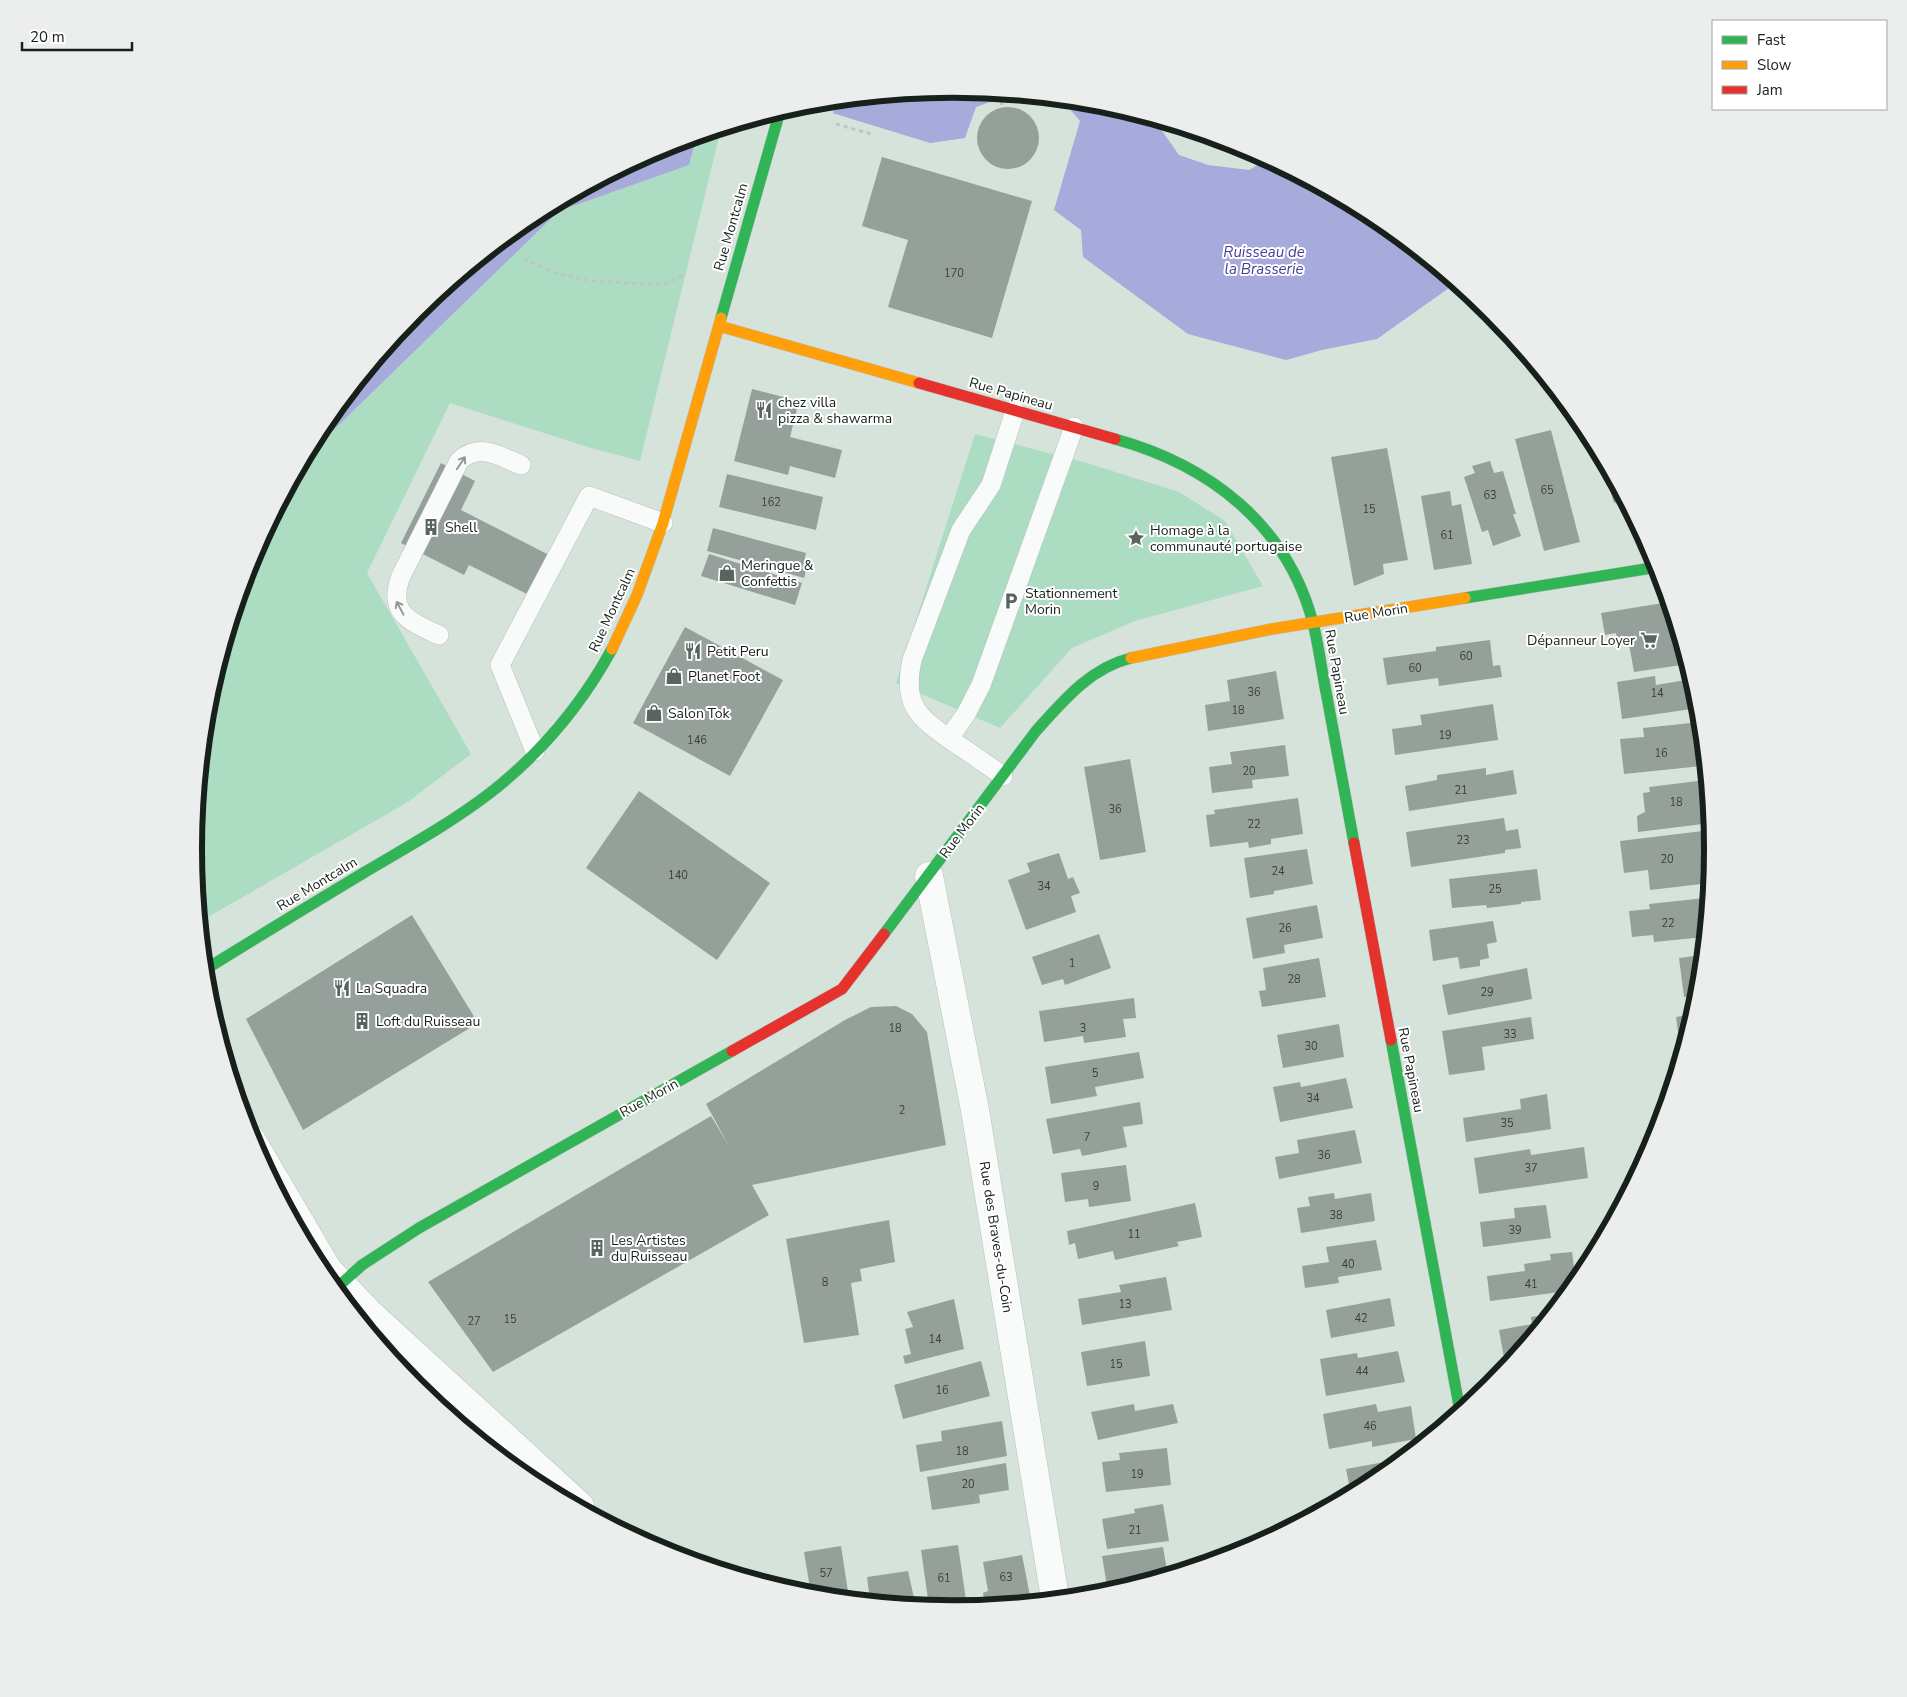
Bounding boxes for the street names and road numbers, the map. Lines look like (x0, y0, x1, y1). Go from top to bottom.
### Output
street label: Rue Montcalm (709, 181, 753, 273)
street label: Rue Papineau (967, 373, 1055, 415)
street label: Rue Montcalm (584, 565, 640, 655)
street label: Rue Morin (1343, 599, 1409, 627)
street label: Rue Papineau (1320, 628, 1354, 716)
street label: Rue Morin (935, 800, 989, 862)
street label: Rue Montcalm (273, 852, 361, 916)
street label: Rue Papineau (1393, 1026, 1429, 1114)
street label: Rue Morin (616, 1074, 682, 1122)
street label: Rue des Braves-du-Coin (975, 1160, 1017, 1314)

